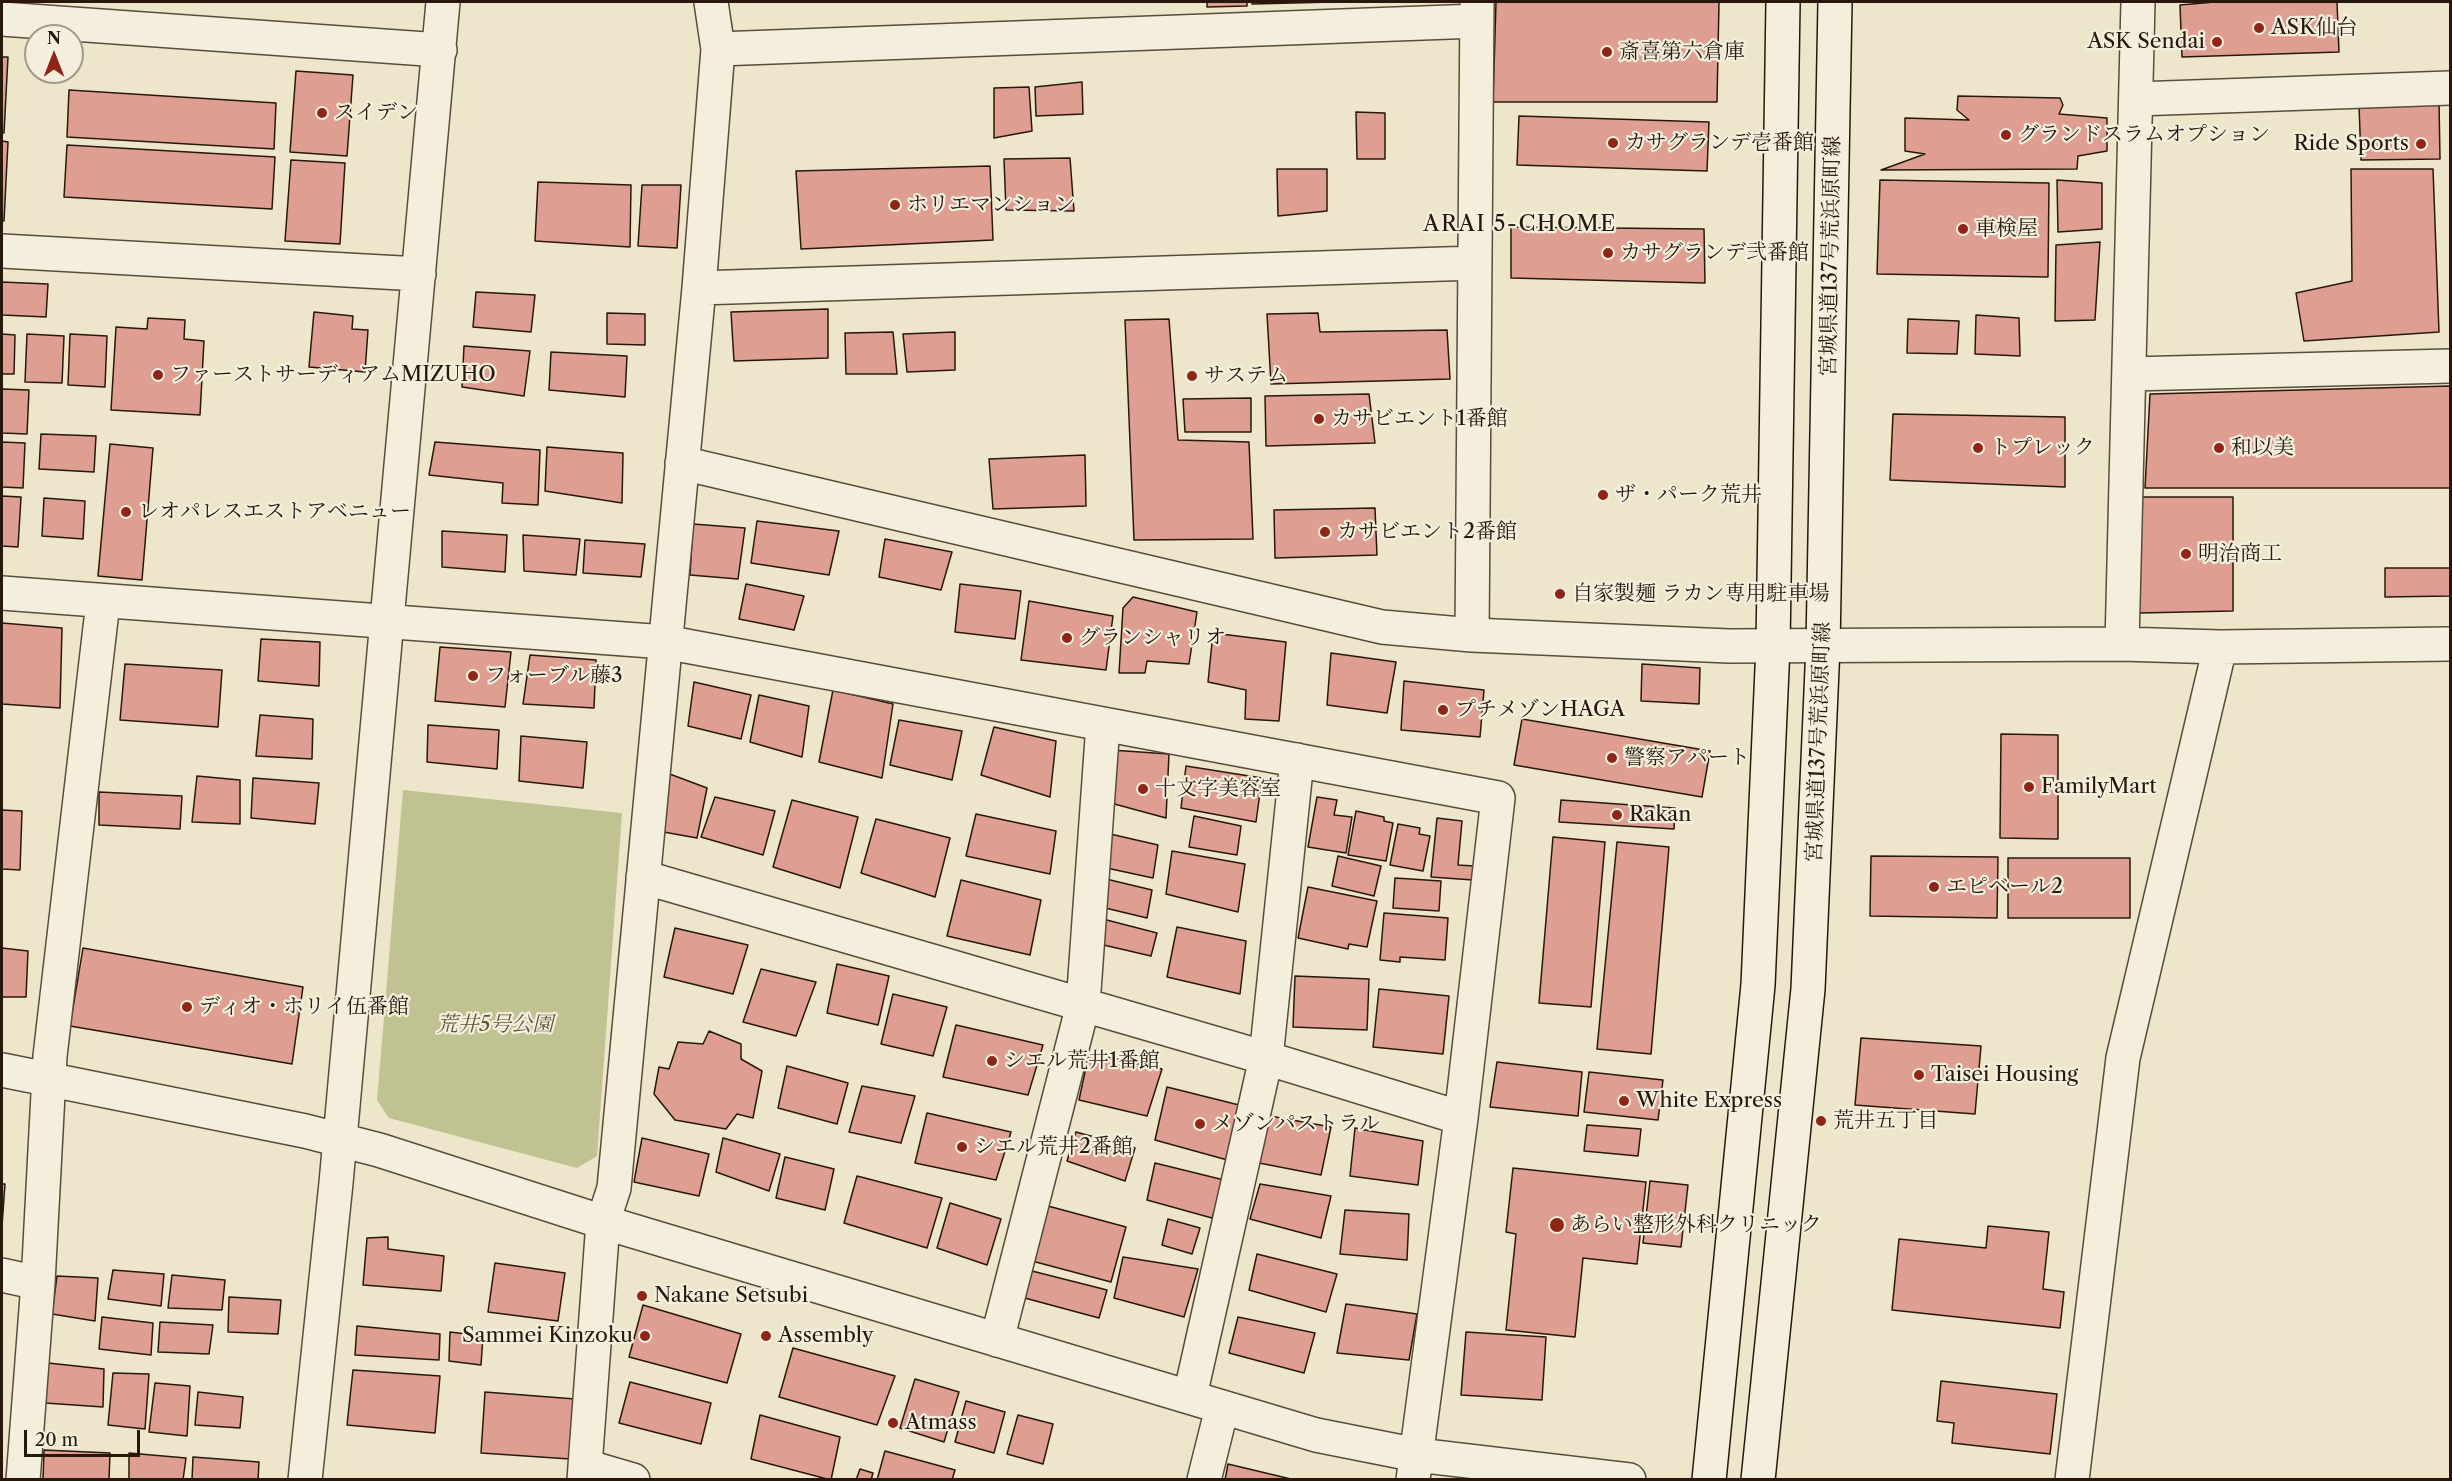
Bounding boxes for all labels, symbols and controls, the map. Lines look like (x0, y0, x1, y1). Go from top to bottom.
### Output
place label: ASK仙台 (2271, 15, 2357, 41)
marker: ASK仙台 (2252, 21, 2266, 35)
north arrow (24, 24, 84, 84)
text: N (47, 28, 61, 48)
place label: ASK Sendai (2087, 29, 2205, 55)
marker: ASK Sendai (2210, 35, 2224, 49)
place label: 斎喜第六倉庫 (1619, 39, 1745, 65)
marker: 斎喜第六倉庫 (1600, 45, 1614, 59)
place label: スイデン (334, 100, 418, 126)
marker: スイデン (315, 106, 329, 120)
place label: グランドスラムオプション (2018, 122, 2270, 148)
marker: グランドスラムオプション (1999, 128, 2013, 142)
place label: カサグランデ壱番館 (1625, 130, 1814, 156)
place label: Ride Sports (2293, 131, 2409, 157)
street label: 宮城県道137号荒浜原町線 (1816, 135, 1846, 377)
marker: カサグランデ壱番館 (1606, 136, 1620, 150)
marker: Ride Sports (2414, 137, 2428, 151)
place label: ホリエマンション (907, 192, 1075, 218)
marker: ホリエマンション (888, 198, 902, 212)
district label: ARAI 5-CHOME (1423, 212, 1617, 238)
place label: 車検屋 (1975, 216, 2038, 242)
marker: 車検屋 (1956, 222, 1970, 236)
place label: カサグランデ弐番館 (1620, 240, 1809, 266)
marker: カサグランデ弐番館 (1601, 246, 1615, 260)
place label: ファーストサーディアムMIZUHO (170, 362, 496, 388)
place label: サステム (1204, 363, 1288, 389)
marker: ファーストサーディアムMIZUHO (151, 368, 165, 382)
marker: サステム (1185, 369, 1199, 383)
place label: カサビエント1番館 (1331, 406, 1508, 432)
marker: カサビエント1番館 (1312, 412, 1326, 426)
place label: トプレック (1990, 435, 2095, 461)
place label: 和以美 (2231, 435, 2294, 461)
marker: トプレック (1971, 441, 1985, 455)
marker: 和以美 (2212, 441, 2226, 455)
place label: ザ・パーク荒井 (1615, 482, 1762, 508)
marker: ザ・パーク荒井 (1596, 488, 1610, 502)
place label: レオパレスエストアベニュー (138, 499, 411, 525)
marker: レオパレスエストアベニュー (119, 505, 133, 519)
place label: カサビエント2番館 (1337, 519, 1517, 545)
marker: カサビエント2番館 (1318, 525, 1332, 539)
place label: 明治商工 (2198, 541, 2282, 567)
marker: 明治商工 (2179, 547, 2193, 561)
place label: 自家製麺 ラカン専用駐車場 (1572, 581, 1830, 607)
marker: 自家製麺 ラカン専用駐車場 (1553, 587, 1567, 601)
street label: 宮城県道137号荒浜原町線 (1802, 621, 1836, 863)
place label: グランシャリオ (1079, 625, 1226, 651)
marker: グランシャリオ (1060, 631, 1074, 645)
place label: フォーブル藤3 (485, 663, 623, 689)
marker: フォーブル藤3 (466, 669, 480, 683)
place label: プチメゾンHAGA (1455, 697, 1625, 723)
marker: プチメゾンHAGA (1436, 703, 1450, 717)
place label: 警察アパート (1624, 745, 1750, 771)
marker: 警察アパート (1605, 751, 1619, 765)
place label: FamilyMart (2041, 774, 2157, 800)
place label: 十文字美容室 (1155, 776, 1281, 802)
marker: FamilyMart (2022, 780, 2036, 794)
marker: 十文字美容室 (1136, 782, 1150, 796)
place label: Rakan (1629, 802, 1691, 828)
marker: Rakan (1610, 808, 1624, 822)
place label: エピベール2 (1946, 874, 2063, 900)
marker: エピベール2 (1927, 880, 1941, 894)
place label: ディオ・ホリイ伍番館 (199, 994, 409, 1020)
marker: ディオ・ホリイ伍番館 (180, 1000, 194, 1014)
park label: 荒井5号公園 (437, 1012, 553, 1038)
place label: シエル荒井1番館 (1004, 1048, 1160, 1074)
marker: シエル荒井1番館 (985, 1054, 999, 1068)
place label: Taisei Housing (1931, 1062, 2078, 1088)
marker: Taisei Housing (1912, 1068, 1926, 1082)
place label: White Express (1636, 1088, 1782, 1114)
marker: White Express (1617, 1094, 1631, 1108)
place label: 荒井五丁目 (1833, 1108, 1938, 1134)
place label: メゾンパストラル (1212, 1111, 1380, 1137)
marker: 荒井五丁目 (1814, 1114, 1828, 1128)
marker: メゾンパストラル (1193, 1117, 1207, 1131)
place label: シエル荒井2番館 (974, 1134, 1133, 1160)
marker: シエル荒井2番館 (955, 1140, 969, 1154)
place label: あらい整形外科クリニック (1570, 1212, 1822, 1238)
marker: あらい整形外科クリニック (1548, 1216, 1566, 1234)
place label: Nakane Setsubi (654, 1283, 808, 1309)
marker: Nakane Setsubi (635, 1289, 649, 1303)
place label: Sammei Kinzoku (462, 1323, 633, 1349)
place label: Assembly (778, 1323, 874, 1349)
marker: Sammei Kinzoku (638, 1329, 652, 1343)
marker: Assembly (759, 1329, 773, 1343)
place label: Atmass (905, 1410, 977, 1436)
marker: Atmass (886, 1416, 900, 1430)
scale bar (27, 1418, 142, 1456)
text: 20 m (35, 1429, 78, 1451)

